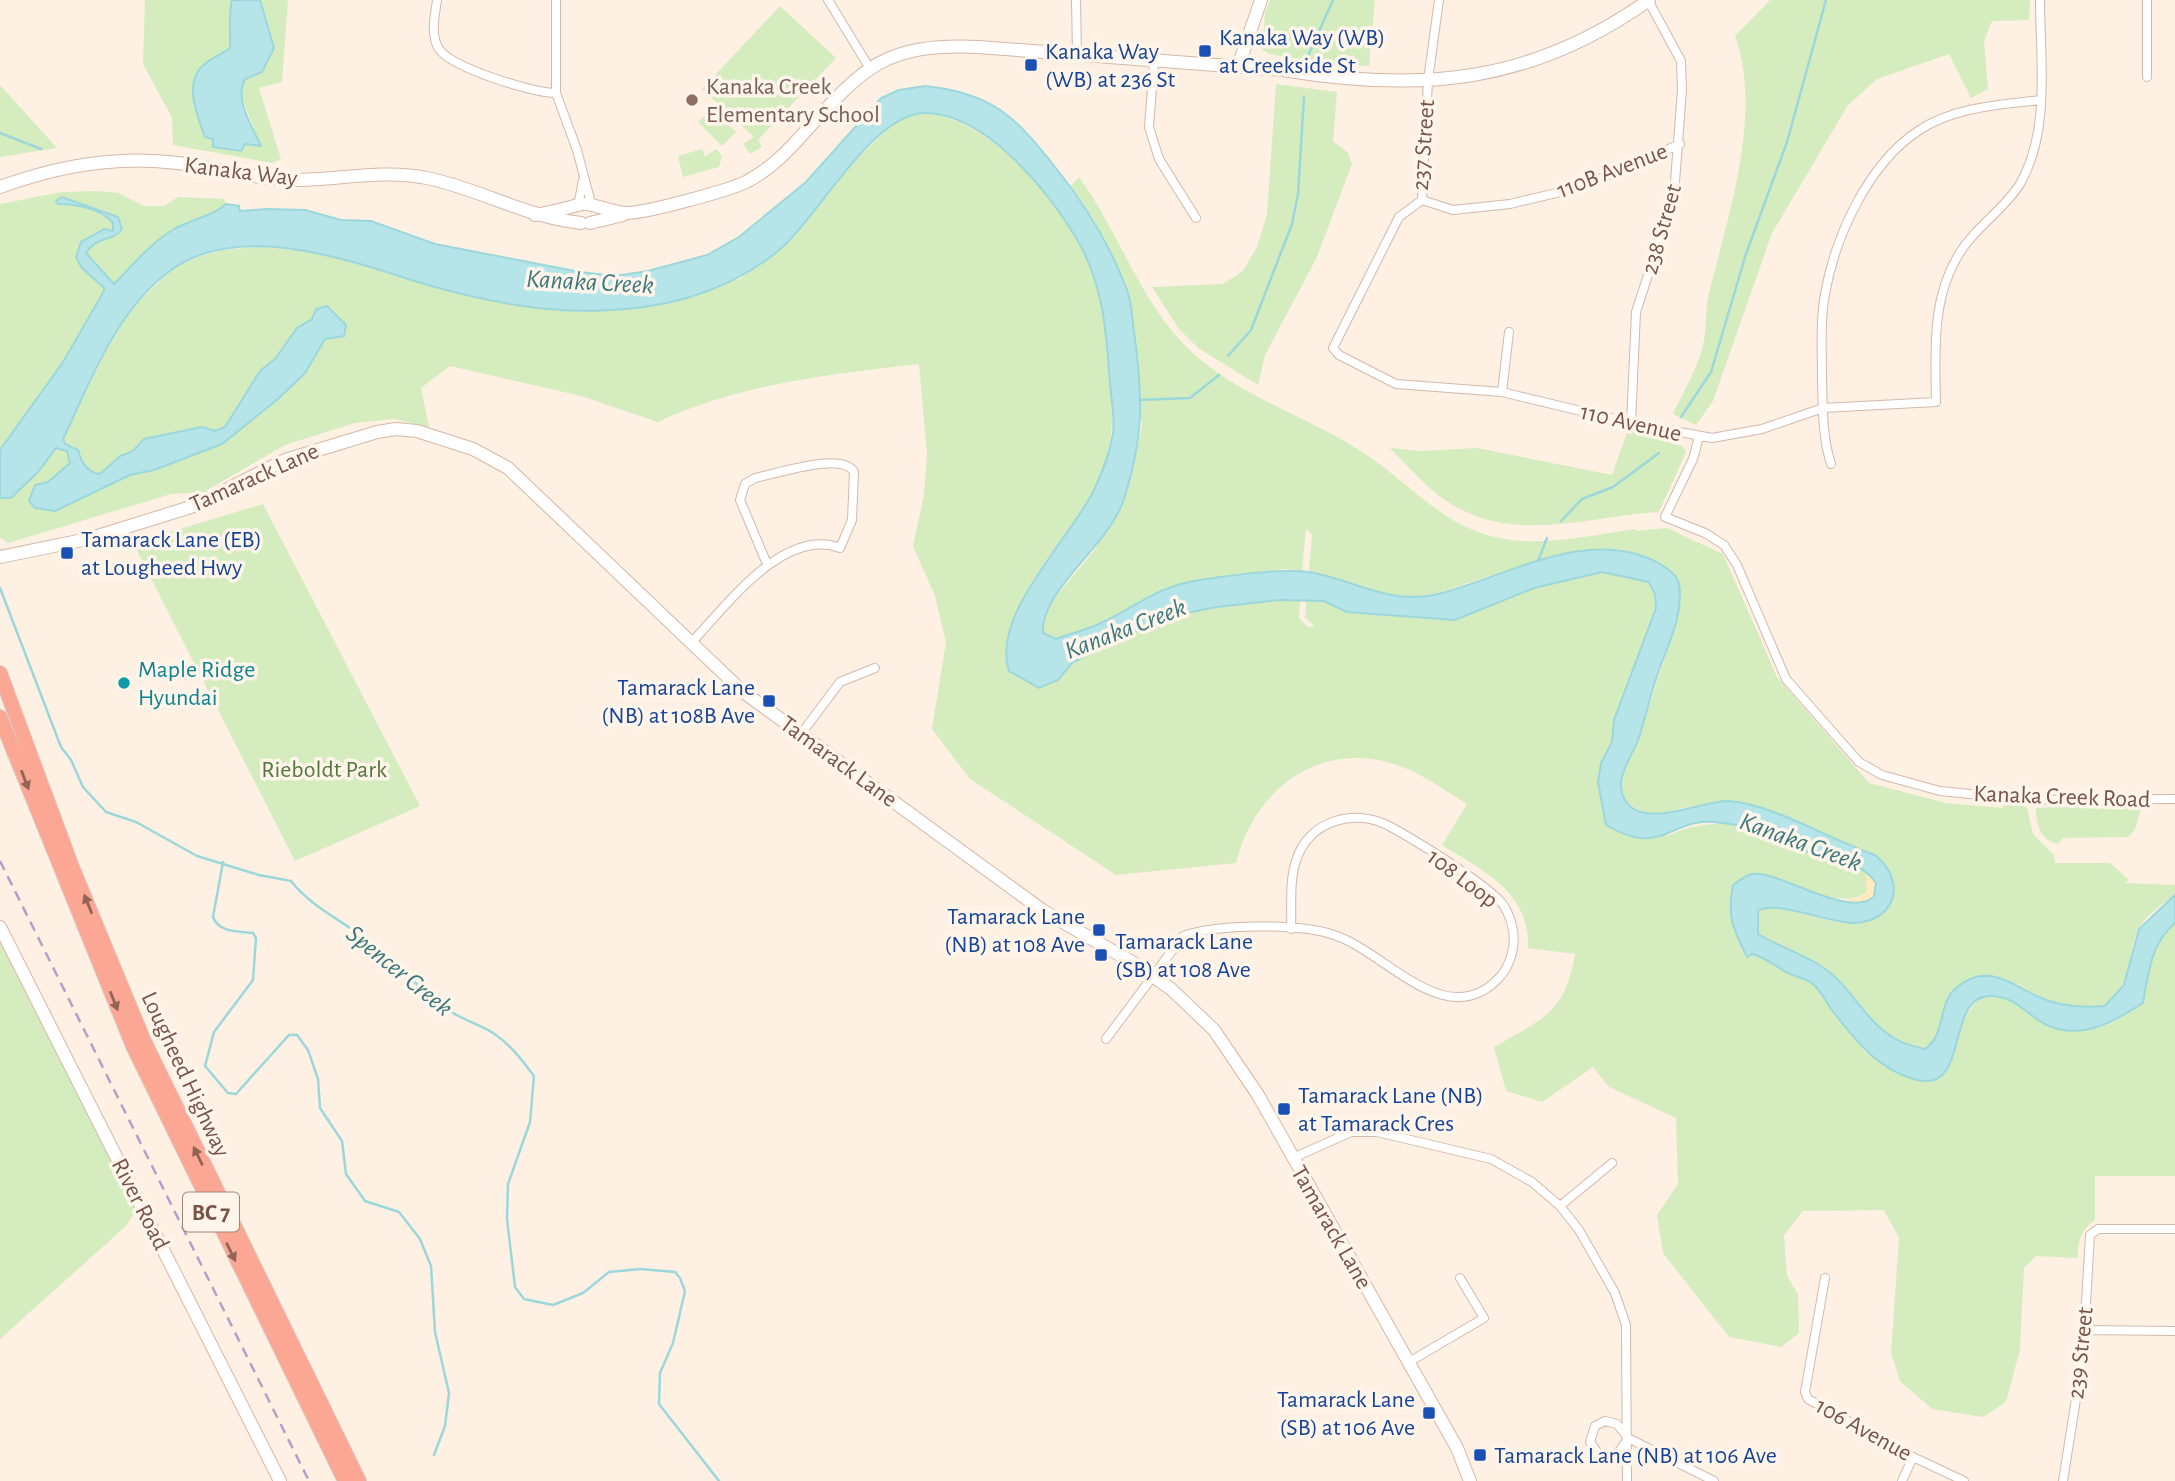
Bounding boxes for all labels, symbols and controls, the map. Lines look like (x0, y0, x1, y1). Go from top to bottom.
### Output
place label: Kanaka Way (WB) at Creekside St (1219, 26, 1385, 78)
place label: Kanaka Way (WB) at 236 St (1045, 40, 1176, 92)
marker: Kanaka Way (WB) at Creekside St (1197, 43, 1213, 59)
marker: Kanaka Way (WB) at 236 St (1023, 57, 1039, 73)
place label: Kanaka Creek Elementary School (706, 75, 880, 127)
marker: Kanaka Creek Elementary School (684, 92, 700, 108)
street label: 237 Street (1409, 98, 1439, 191)
street label: 110B Avenue (1554, 139, 1671, 203)
street label: Kanaka Way (183, 153, 299, 191)
street label: 238 Street (1638, 181, 1686, 277)
water label: Kanaka Creek (526, 266, 654, 298)
street label: 110 Avenue (1578, 400, 1684, 446)
street label: Tamarack Lane (186, 439, 322, 517)
place label: Tamarack Lane (EB) at Lougheed Hwy (81, 528, 262, 580)
marker: Tamarack Lane (EB) at Lougheed Hwy (59, 545, 75, 561)
water label: Kanaka Creek (1061, 594, 1190, 664)
place label: Maple Ridge Hyundai (138, 658, 255, 710)
marker: Maple Ridge Hyundai (116, 675, 132, 691)
place label: Tamarack Lane (NB) at 108B Ave (601, 676, 755, 728)
marker: Tamarack Lane (NB) at 108B Ave (761, 693, 777, 709)
street label: Tamarack Lane (776, 712, 901, 812)
park label: Rieboldt Park (261, 758, 387, 782)
one-way arrow (19, 770, 30, 791)
street label: Kanaka Creek Road (1973, 782, 2151, 812)
water label: Kanaka Creek (1736, 808, 1865, 876)
street label: 108 Loop (1423, 845, 1502, 913)
one-way arrow (82, 894, 93, 915)
place label: Tamarack Lane (NB) at 108 Ave (944, 905, 1085, 957)
water label: Spencer Creek (341, 920, 457, 1021)
marker: Tamarack Lane (NB) at 108 Ave (1091, 922, 1107, 938)
place label: Tamarack Lane (SB) at 108 Ave (1115, 930, 1253, 982)
marker: Tamarack Lane (SB) at 108 Ave (1093, 947, 1109, 963)
street label: Lougheed Highway (136, 988, 234, 1161)
one-way arrow (109, 991, 120, 1012)
place label: Tamarack Lane (NB) at Tamarack Cres (1298, 1084, 1484, 1136)
marker: Tamarack Lane (NB) at Tamarack Cres (1276, 1101, 1292, 1117)
one-way arrow (193, 1146, 204, 1166)
street label: River Road (107, 1155, 173, 1254)
street label: Tamarack Lane (1286, 1162, 1376, 1293)
road number: BC 7 (183, 1192, 239, 1232)
one-way arrow (225, 1242, 236, 1262)
street label: 239 Street (2064, 1305, 2098, 1400)
place label: Tamarack Lane (SB) at 106 Ave (1277, 1388, 1415, 1440)
street label: 106 Avenue (1811, 1394, 1916, 1466)
marker: Tamarack Lane (SB) at 106 Ave (1421, 1405, 1437, 1421)
place label: Tamarack Lane (NB) at 106 Ave (1494, 1444, 1777, 1468)
marker: Tamarack Lane (NB) at 106 Ave (1472, 1447, 1488, 1463)

